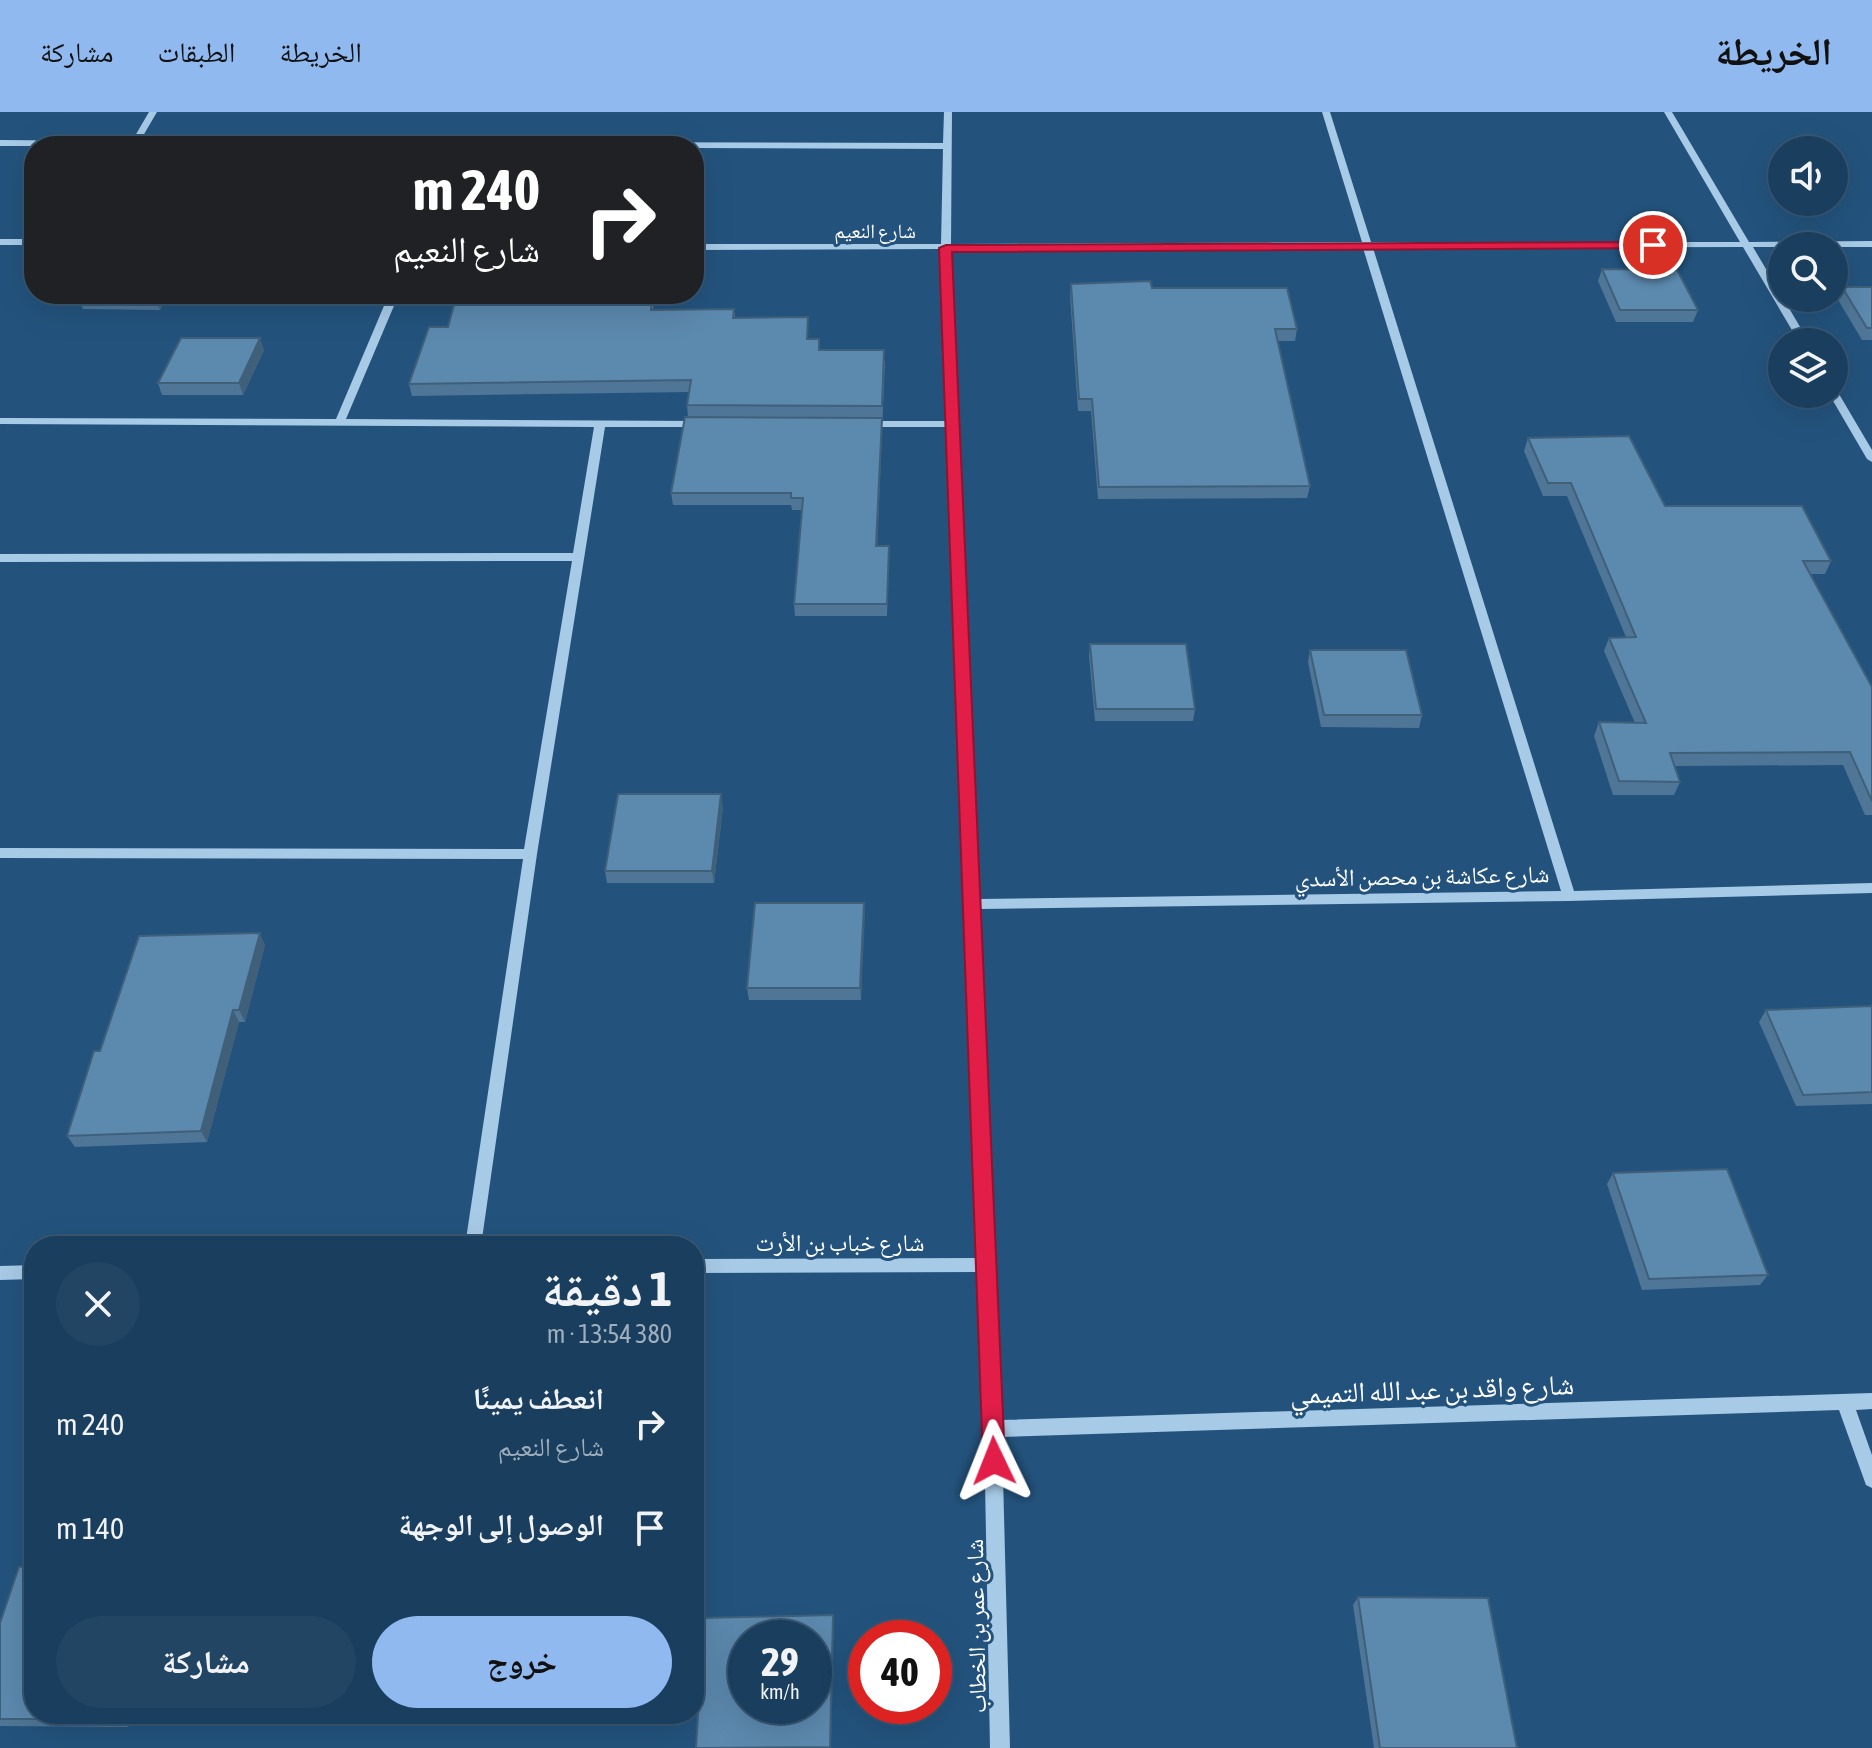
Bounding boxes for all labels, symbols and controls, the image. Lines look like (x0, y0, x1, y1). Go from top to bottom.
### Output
text: الخريطة (1715, 30, 1832, 73)
text: مشاركة (40, 36, 114, 68)
text: الطبقات (158, 36, 235, 68)
text: الخريطة (279, 36, 362, 68)
map controls (1768, 136, 1848, 408)
button: sound (1768, 136, 1848, 216)
text: 240 m (413, 158, 540, 222)
icon: right (568, 168, 672, 272)
pin (1619, 211, 1687, 279)
street label: شارع النعيم (834, 219, 916, 245)
icon: arrive (1631, 223, 1675, 267)
text: شارع النعيم (393, 228, 540, 270)
button: search (1768, 232, 1848, 312)
button: layers (1768, 328, 1848, 408)
street label: شارع عكاشة بن محصن الأسدي (1294, 860, 1550, 898)
street label: شارع خباب بن الأرت (756, 1229, 924, 1258)
text: 1 دقيقة (542, 1261, 672, 1316)
button: close (56, 1262, 140, 1346)
text: 380 m · 13:54 (547, 1319, 672, 1349)
street label: شارع واقد بن عبد الله التميمي (1289, 1368, 1575, 1417)
text: انعطف يمينًا (473, 1381, 604, 1415)
icon: right (628, 1402, 672, 1446)
text: 240 m (56, 1407, 124, 1441)
position arrow (952, 1419, 1036, 1503)
text: شارع النعيم (498, 1432, 604, 1462)
icon: arrive (628, 1506, 672, 1550)
text: الوصول إلى الوجهة (399, 1507, 604, 1541)
text: 140 m (56, 1511, 124, 1545)
street label: شارع عمر بن الخطاب (961, 1539, 993, 1713)
button: مشاركة (56, 1616, 356, 1708)
button: خروج (372, 1616, 672, 1708)
speed limit sign: 40 (848, 1620, 952, 1724)
text: 29 (761, 1639, 799, 1684)
text: km/h (760, 1680, 800, 1703)

